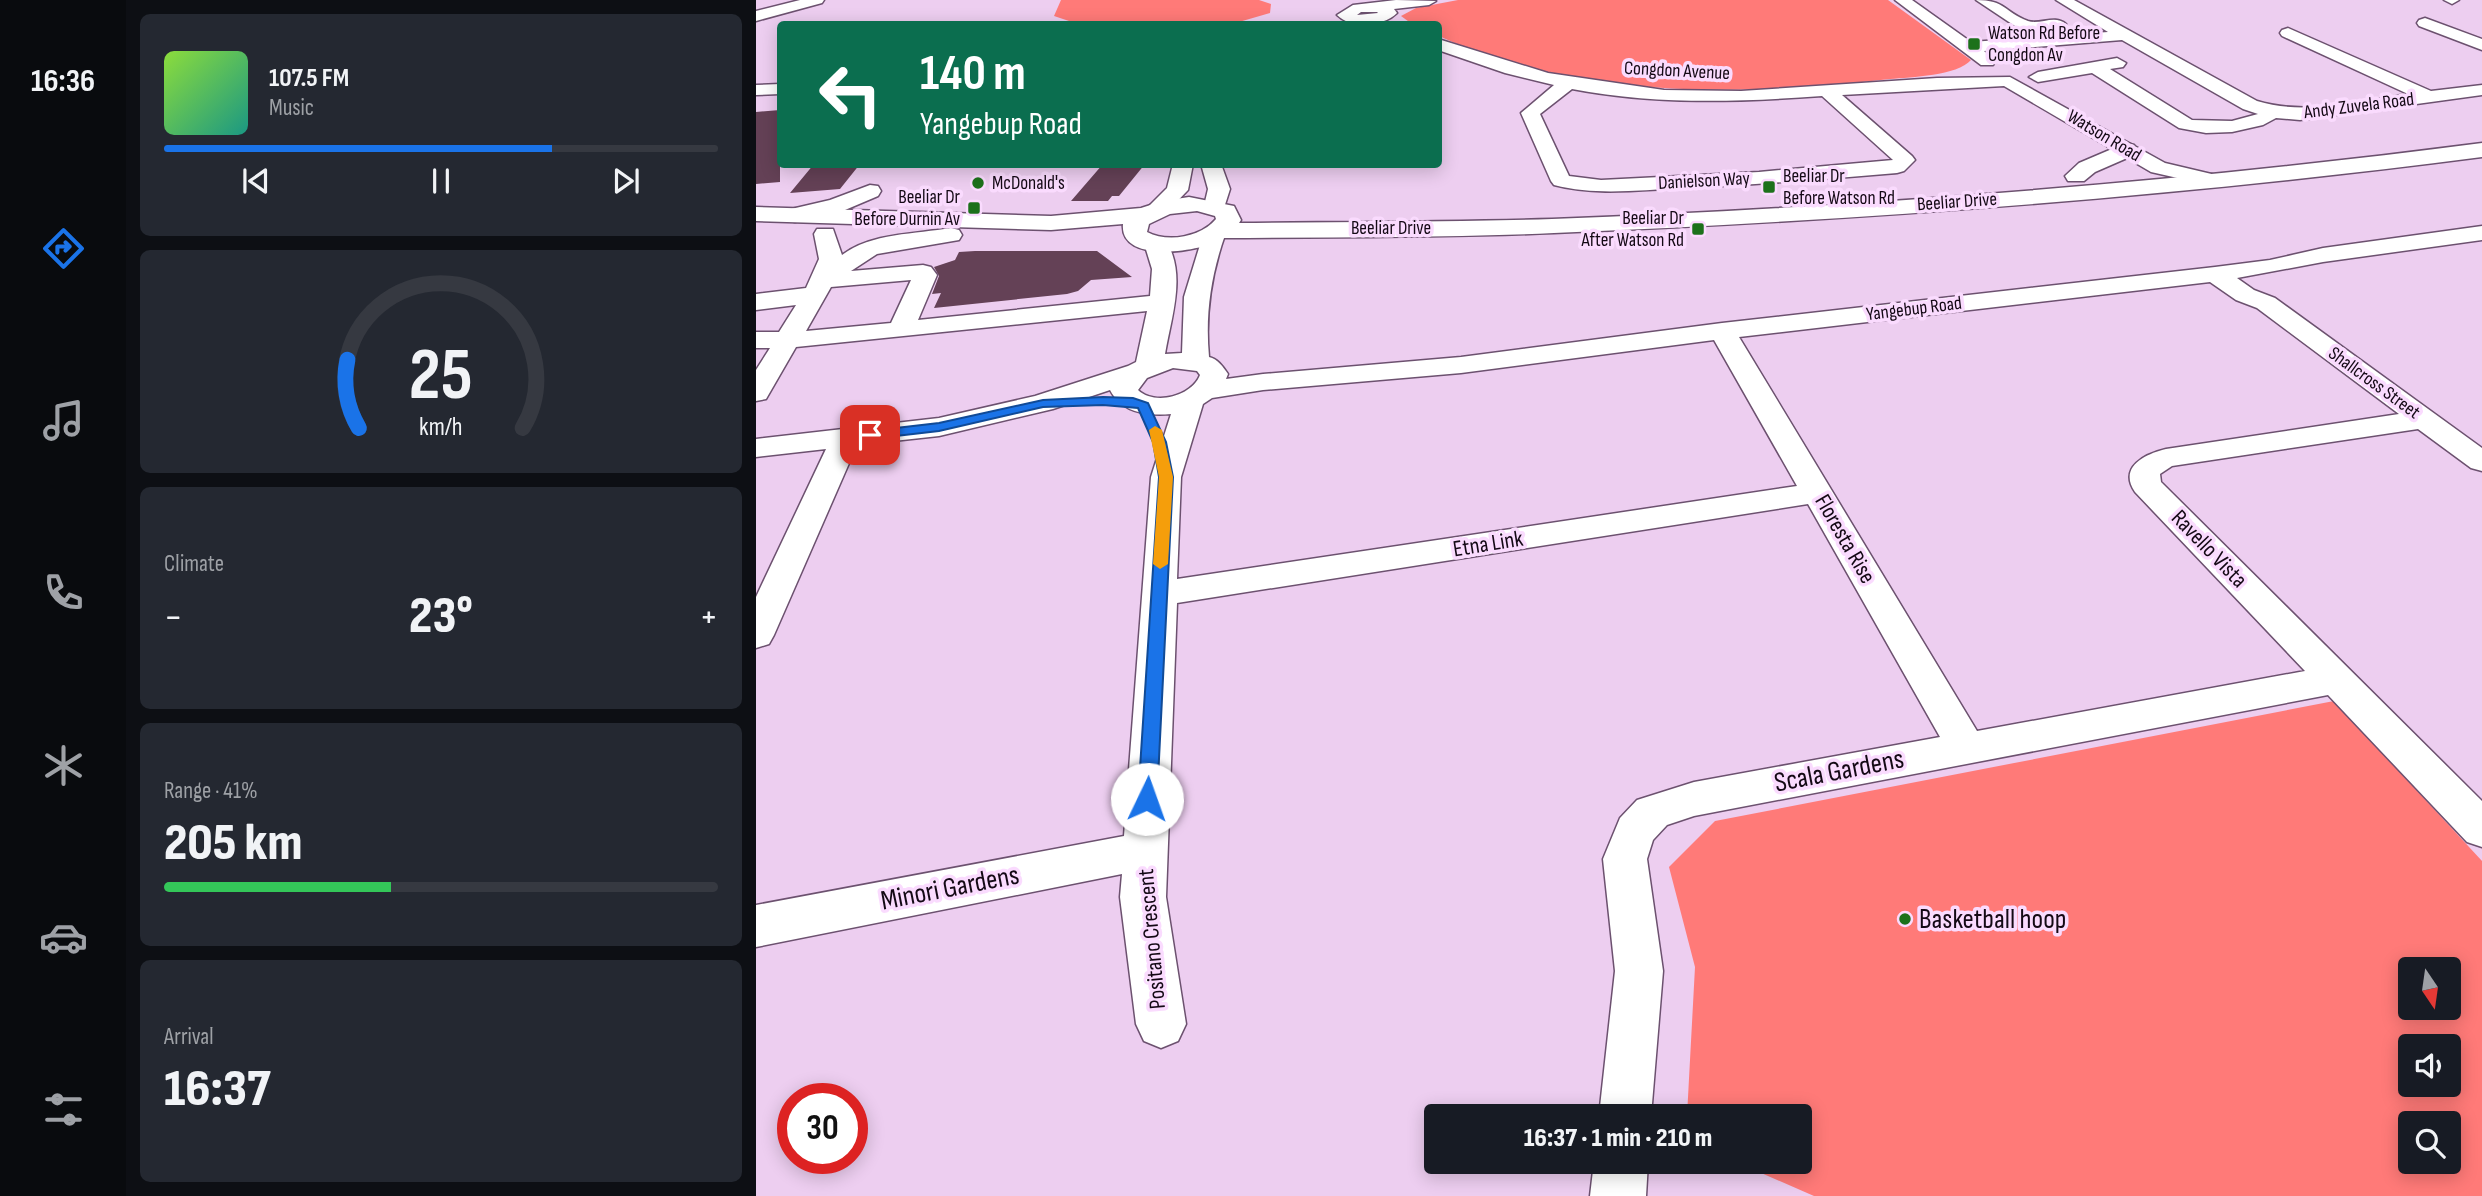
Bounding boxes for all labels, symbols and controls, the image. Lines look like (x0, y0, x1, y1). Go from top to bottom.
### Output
place label: Watson Rd Before Congdon Av (1988, 22, 2100, 67)
marker: Watson Rd Before Congdon Av (1966, 36, 1982, 52)
text: 140 m (920, 45, 1026, 104)
icon: left (805, 49, 896, 140)
street label: Congdon Avenue (1623, 57, 1731, 85)
text: 16:36 (31, 62, 95, 101)
text: 107.5 FM (269, 63, 349, 94)
street label: Andy Zuvela Road (2302, 88, 2415, 124)
text: Music (269, 94, 314, 122)
text: Yangebup Road (920, 105, 1082, 144)
street label: Watson Road (2063, 105, 2145, 167)
icon: previous (237, 162, 275, 200)
icon: pause (422, 162, 460, 200)
icon: next (607, 162, 645, 200)
place label: Beeliar Dr Before Watson Rd (1783, 165, 1895, 210)
street label: Danielson Way (1658, 167, 1751, 195)
place label: McDonald's (992, 172, 1065, 195)
marker: McDonald's (970, 175, 986, 191)
marker: Beeliar Dr Before Watson Rd (1761, 179, 1777, 195)
place label: Beeliar Dr Before Durnin Av (854, 186, 961, 231)
street label: Beeliar Drive (1916, 188, 1998, 216)
marker: Beeliar Dr Before Durnin Av (966, 200, 982, 216)
place label: Beeliar Dr After Watson Rd (1580, 207, 1685, 252)
street label: Beeliar Drive (1351, 217, 1431, 240)
marker: Beeliar Dr After Watson Rd (1690, 221, 1706, 237)
icon: directions (39, 224, 88, 273)
street label: Yangebup Road (1865, 292, 1963, 326)
text: 25 (409, 332, 473, 420)
street label: Shallcross Street (2324, 342, 2424, 424)
icon: music (39, 396, 88, 445)
pin (840, 405, 900, 465)
text: km/h (419, 411, 463, 442)
icon: arrive (851, 416, 889, 454)
street label: Floresta Rise (1808, 490, 1882, 588)
street label: Ravello Vista (2165, 504, 2253, 594)
street label: Etna Link (1451, 525, 1525, 563)
text: Climate (164, 550, 224, 578)
icon: phone (39, 568, 88, 617)
text: 23° (409, 585, 473, 648)
text: − (164, 595, 183, 640)
text: + (699, 595, 718, 640)
icon: climate (39, 741, 88, 790)
street label: Scala Gardens (1771, 742, 1907, 800)
position arrow (1110, 762, 1184, 836)
text: Range · 41% (164, 777, 258, 805)
text: 205 km (164, 812, 302, 875)
street label: Minori Gardens (878, 858, 1022, 918)
street label: Positano Crescent (1132, 868, 1172, 1010)
place label: Basketball hoop (1919, 903, 2066, 936)
marker: Basketball hoop (1897, 911, 1913, 927)
icon: car (39, 913, 88, 962)
north arrow (2398, 957, 2460, 1020)
map controls (2398, 957, 2461, 1174)
text: Arrival (164, 1023, 213, 1051)
button: sound (2398, 1034, 2461, 1097)
text: 16:37 (164, 1058, 271, 1121)
speed limit sign: 30 (777, 1083, 868, 1174)
icon: filters (39, 1085, 88, 1134)
button: search (2398, 1111, 2461, 1174)
text: 16:37 · 1 min · 210 m (1524, 1123, 1712, 1154)

